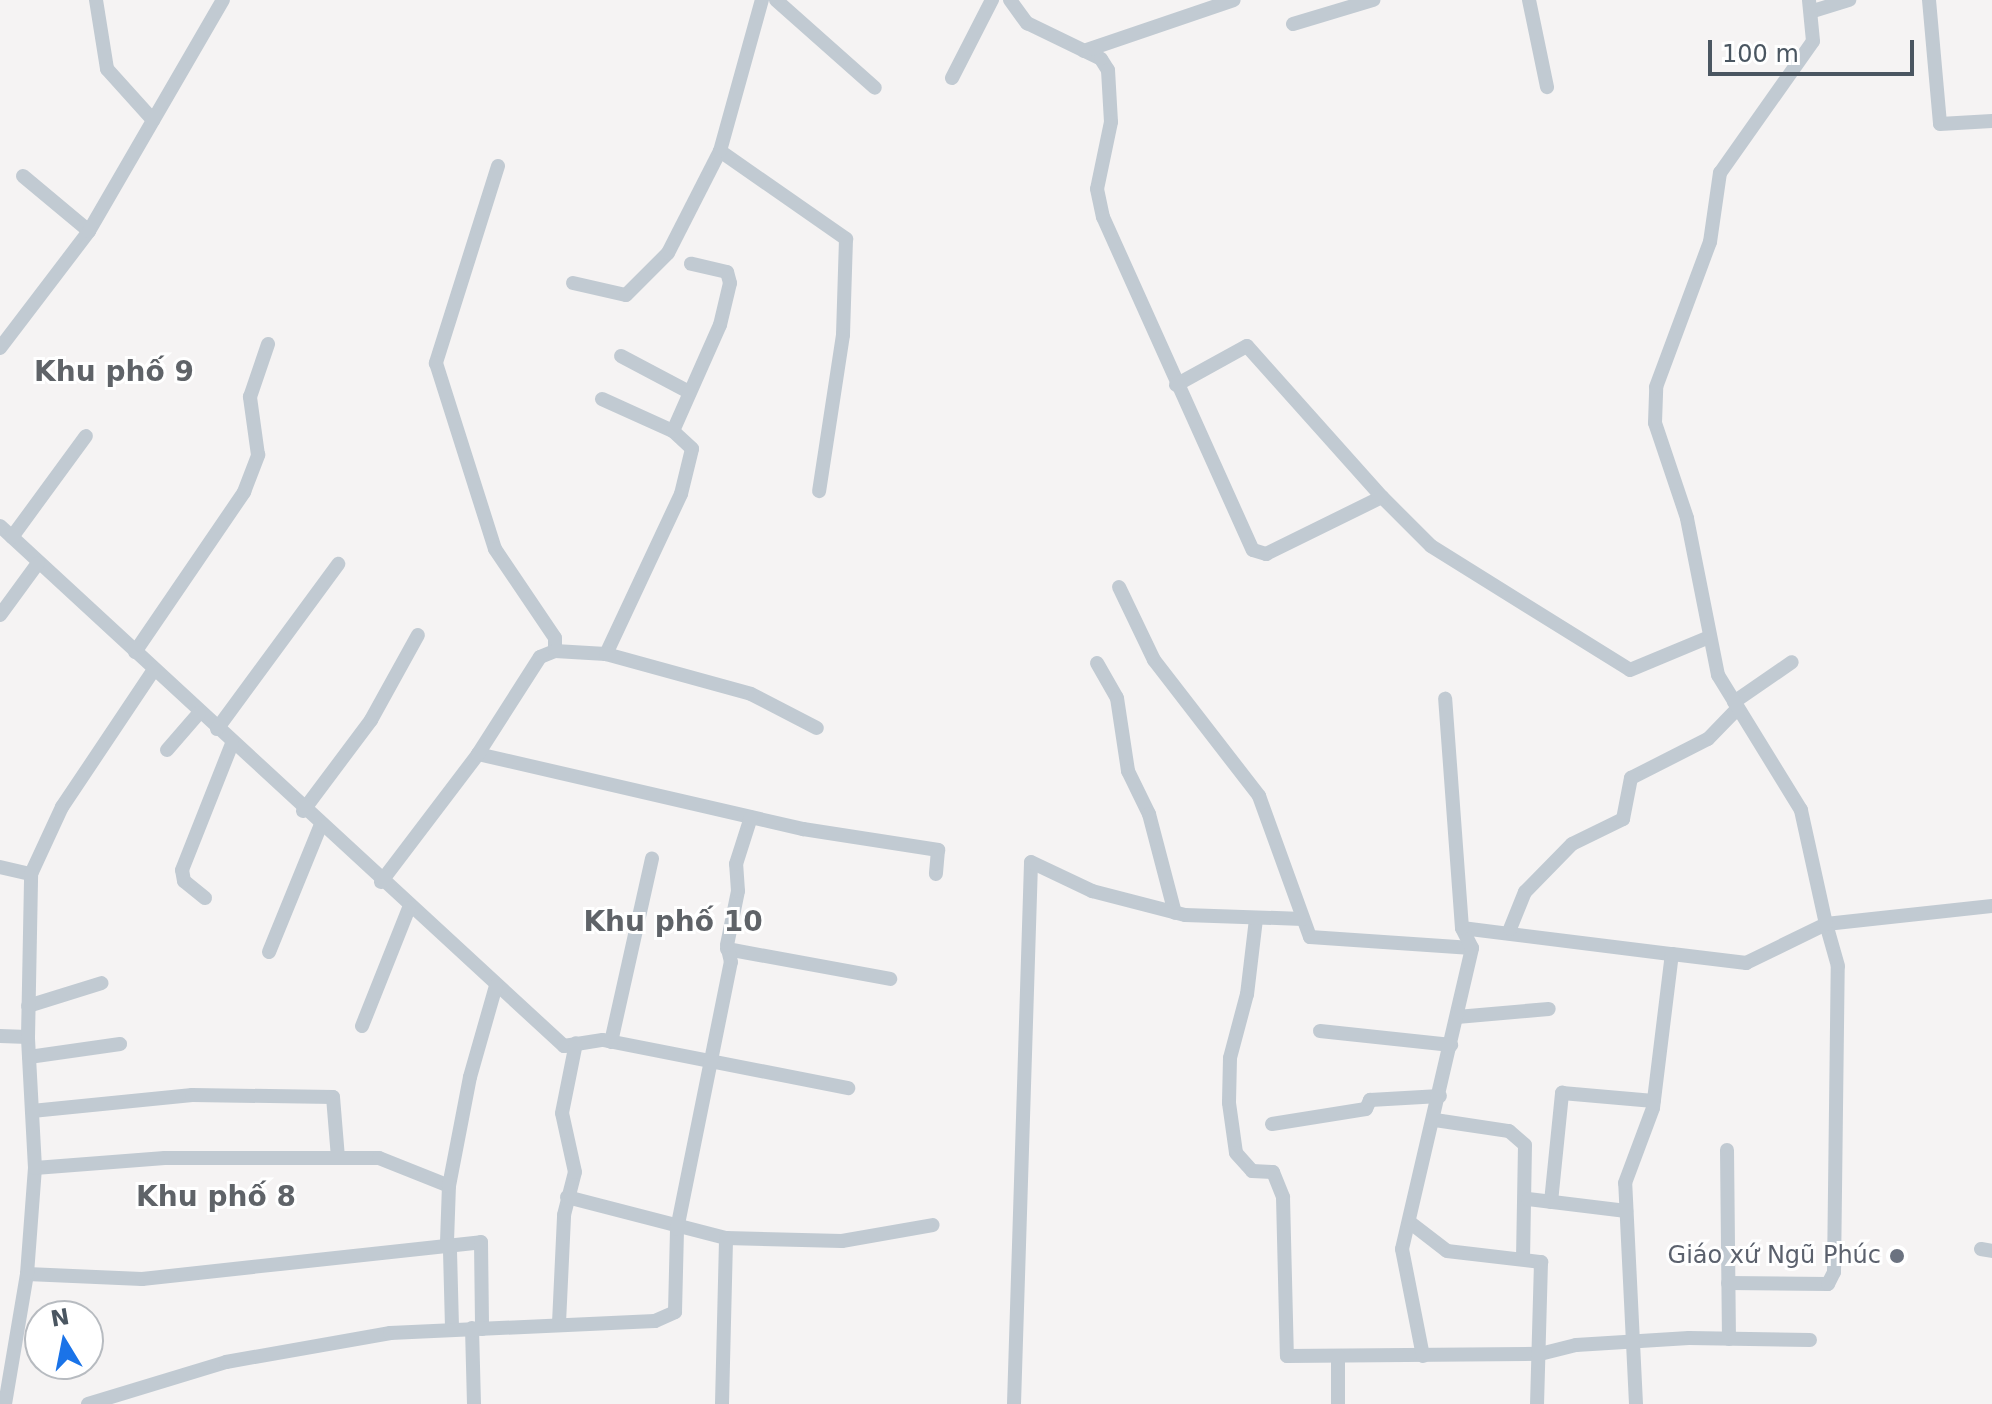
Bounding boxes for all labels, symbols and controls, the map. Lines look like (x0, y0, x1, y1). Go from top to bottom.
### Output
scale bar (1712, 24, 1918, 74)
text: 100 m (1722, 40, 1799, 68)
district label: Khu phố 9 (34, 355, 194, 389)
district label: Khu phố 10 (583, 905, 763, 939)
district label: Khu phố 8 (136, 1180, 296, 1214)
place label: Giáo xứ Ngũ Phúc (1668, 1242, 1881, 1270)
marker: Giáo xứ Ngũ Phúc (1888, 1247, 1906, 1265)
north arrow (24, 1300, 104, 1380)
text: N (49, 1304, 71, 1332)

